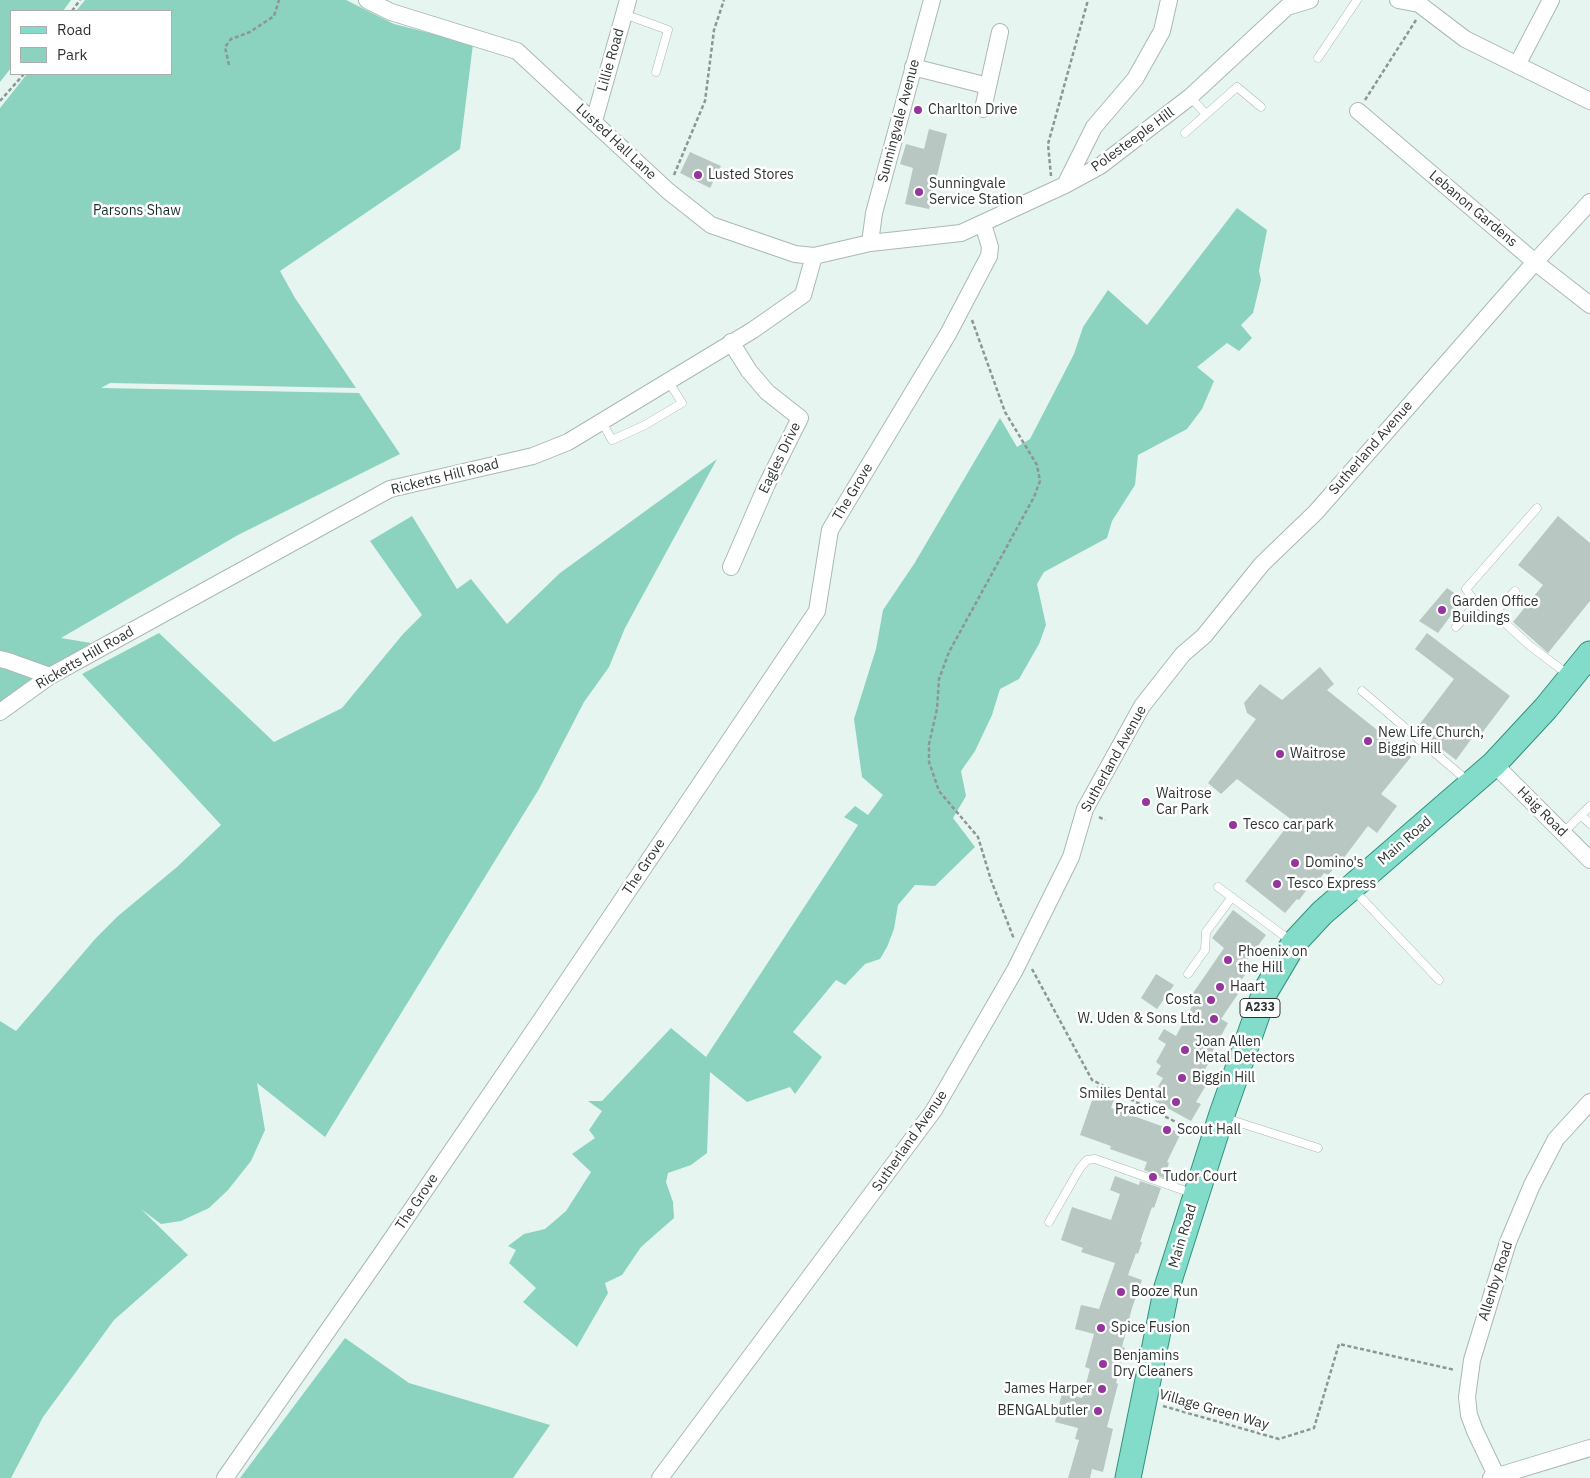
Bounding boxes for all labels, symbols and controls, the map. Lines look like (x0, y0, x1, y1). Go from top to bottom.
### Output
legend (10, 10, 172, 75)
text: Road (57, 20, 92, 39)
street label: Lillie Road (594, 27, 628, 93)
text: Park (57, 45, 87, 64)
street label: Sunningvale Avenue (875, 58, 923, 184)
street label: Lusted Hall Lane (572, 100, 660, 184)
place label: Charlton Drive (928, 102, 1017, 118)
marker: Charlton Drive (912, 104, 924, 116)
street label: Polesteeple Hill (1088, 104, 1178, 176)
place label: Lusted Stores (708, 167, 794, 183)
street label: Lebanon Gardens (1425, 167, 1521, 251)
marker: Lusted Stores (692, 169, 704, 181)
place label: Sunningvale Service Station (929, 176, 1023, 208)
marker: Sunningvale Service Station (913, 186, 925, 198)
park label: Parsons Shaw (93, 203, 181, 219)
street label: Sutherland Avenue (1326, 398, 1416, 498)
street label: Eagles Drive (756, 420, 804, 496)
street label: Ricketts Hill Road (389, 455, 501, 499)
street label: The Grove (829, 460, 877, 524)
place label: Garden Office Buildings (1452, 594, 1538, 626)
marker: Garden Office Buildings (1436, 604, 1448, 616)
street label: Ricketts Hill Road (33, 623, 137, 693)
street label: Sutherland Avenue (1078, 703, 1150, 815)
place label: New Life Church, Biggin Hill (1378, 725, 1484, 758)
marker: New Life Church, Biggin Hill (1362, 735, 1374, 747)
place label: Waitrose (1290, 746, 1346, 762)
marker: Waitrose (1274, 748, 1286, 760)
street label: Haig Road (1514, 784, 1570, 840)
place label: Waitrose Car Park (1156, 786, 1212, 819)
marker: Waitrose Car Park (1140, 796, 1152, 808)
street label: Main Road (1375, 813, 1435, 869)
place label: Tesco car park (1243, 817, 1334, 833)
marker: Tesco car park (1227, 819, 1239, 831)
street label: The Grove (619, 836, 669, 898)
place label: Domino's (1305, 855, 1364, 871)
marker: Domino's (1289, 857, 1301, 869)
place label: Tesco Express (1287, 876, 1376, 892)
marker: Tesco Express (1271, 878, 1283, 890)
place label: Phoenix on the Hill (1238, 944, 1308, 976)
marker: Phoenix on the Hill (1222, 954, 1234, 966)
place label: Haart (1230, 979, 1265, 995)
marker: Haart (1214, 981, 1226, 993)
place label: Costa (1165, 992, 1201, 1008)
marker: Costa (1205, 994, 1217, 1006)
road number: A233 (1240, 998, 1280, 1018)
place label: W. Uden & Sons Ltd. (1078, 1011, 1204, 1027)
marker: W. Uden & Sons Ltd. (1208, 1013, 1220, 1025)
place label: Joan Allen Metal Detectors (1195, 1034, 1295, 1066)
marker: Joan Allen Metal Detectors (1179, 1044, 1191, 1056)
place label: Biggin Hill (1192, 1070, 1255, 1086)
marker: Biggin Hill (1176, 1072, 1188, 1084)
place label: Smiles Dental Practice (1079, 1086, 1166, 1118)
street label: Sutherland Avenue (869, 1087, 951, 1195)
marker: Smiles Dental Practice (1170, 1096, 1182, 1108)
place label: Scout Hall (1177, 1122, 1241, 1138)
marker: Scout Hall (1161, 1124, 1173, 1136)
place label: Tudor Court (1163, 1169, 1237, 1185)
street label: The Grove (392, 1171, 442, 1233)
marker: Tudor Court (1147, 1171, 1159, 1183)
street label: Main Road (1165, 1202, 1201, 1270)
street label: Allenby Road (1475, 1239, 1517, 1323)
place label: Booze Run (1131, 1284, 1198, 1300)
marker: Booze Run (1115, 1286, 1127, 1298)
place label: Spice Fusion (1111, 1320, 1190, 1336)
marker: Spice Fusion (1095, 1322, 1107, 1334)
place label: Benjamins Dry Cleaners (1113, 1348, 1193, 1380)
marker: Benjamins Dry Cleaners (1097, 1358, 1109, 1370)
place label: James Harper (1004, 1381, 1092, 1397)
marker: James Harper (1096, 1383, 1108, 1395)
street label: Village Green Way (1157, 1386, 1271, 1434)
place label: BENGALbutler (997, 1403, 1088, 1419)
marker: BENGALbutler (1092, 1405, 1104, 1417)

